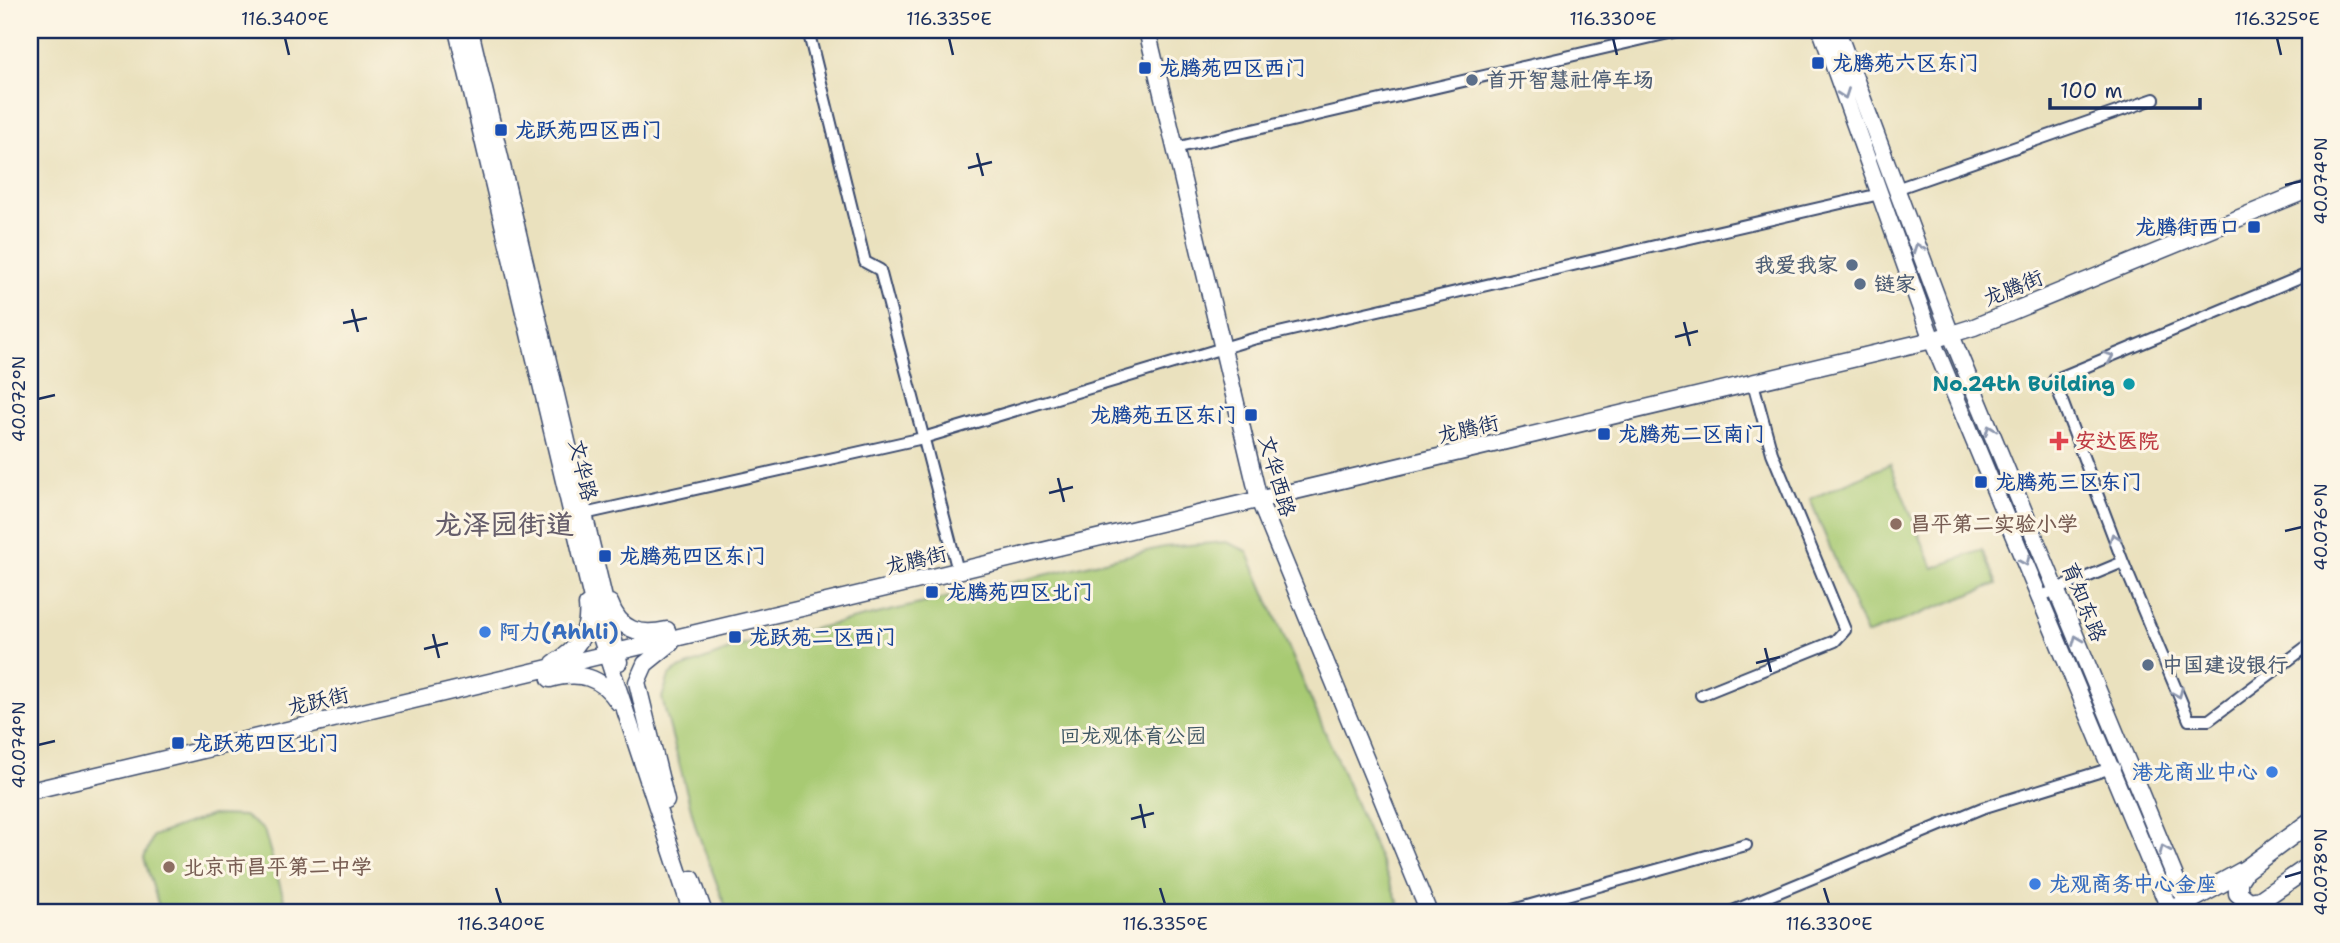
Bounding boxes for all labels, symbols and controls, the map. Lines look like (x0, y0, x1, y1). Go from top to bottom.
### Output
text: 116.340°E (241, 7, 329, 31)
text: 116.335°E (906, 7, 992, 31)
text: 116.330°E (1569, 7, 1657, 31)
text: 116.325°E (2234, 7, 2320, 31)
place label: 龙腾苑六区东门 (1832, 49, 1979, 77)
place label: 龙腾苑四区西门 (1159, 54, 1306, 82)
marker: 龙腾苑六区东门 (1810, 55, 1826, 71)
marker: 龙腾苑四区西门 (1137, 60, 1153, 76)
place label: 首开智慧社停车场 (1486, 66, 1654, 94)
scale bar (2050, 66, 2200, 110)
marker: 首开智慧社停车场 (1464, 72, 1480, 88)
text: 100 m (2060, 77, 2123, 105)
one-way arrow (1836, 87, 1850, 99)
place label: 龙跃苑四区西门 (515, 116, 662, 144)
marker: 龙跃苑四区西门 (493, 122, 509, 138)
text: 40.074°N (2309, 137, 2333, 225)
place label: 龙腾街西口 (2135, 213, 2240, 241)
marker: 龙腾街西口 (2246, 219, 2262, 235)
one-way arrow (1913, 242, 1927, 254)
place label: 我爱我家 (1754, 251, 1838, 279)
marker: 我爱我家 (1844, 257, 1860, 273)
street label: 龙腾街 (1979, 263, 2047, 313)
place label: 链家 (1874, 270, 1916, 298)
marker: 链家 (1852, 276, 1868, 292)
one-way arrow (2101, 351, 2114, 365)
text: 40.072°N (7, 356, 31, 442)
place label: No.24th Building (1933, 370, 2115, 398)
marker: No.24th Building (2121, 376, 2137, 392)
place label: 龙腾苑五区东门 (1090, 401, 1237, 429)
marker: 龙腾苑五区东门 (1243, 407, 1259, 423)
street label: 龙腾街 (1434, 408, 1502, 450)
place label: 龙腾苑二区南门 (1618, 420, 1765, 448)
one-way arrow (1984, 424, 1998, 437)
marker: 龙腾苑二区南门 (1596, 426, 1612, 442)
place label: 安达医院 (2075, 427, 2159, 455)
marker: 安达医院 (2049, 431, 2069, 451)
street label: 文华西路 (1252, 432, 1302, 520)
street label: 文华路 (562, 436, 604, 504)
place label: 龙腾苑三区东门 (1995, 468, 2142, 496)
marker: 龙腾苑三区东门 (1973, 474, 1989, 490)
text: 40.076°N (2309, 483, 2333, 571)
district label: 龙泽园街道 (434, 505, 574, 543)
place label: 昌平第二实验小学 (1910, 510, 2078, 538)
marker: 昌平第二实验小学 (1888, 516, 1904, 532)
one-way arrow (2109, 532, 2123, 544)
street label: 龙腾街 (882, 539, 950, 581)
place label: 龙腾苑四区东门 (619, 542, 766, 570)
marker: 龙腾苑四区东门 (597, 548, 613, 564)
one-way arrow (2016, 555, 2030, 567)
street label: 育知东路 (2055, 558, 2113, 646)
place label: 龙腾苑四区北门 (946, 578, 1093, 606)
marker: 龙腾苑四区北门 (924, 584, 940, 600)
place label: 阿力(Ahhli) (499, 618, 619, 646)
place label: 龙跃苑二区西门 (749, 623, 896, 651)
marker: 阿力(Ahhli) (477, 624, 493, 640)
marker: 龙跃苑二区西门 (727, 629, 743, 645)
one-way arrow (2071, 635, 2085, 647)
place label: 中国建设银行 (2162, 651, 2288, 679)
marker: 中国建设银行 (2140, 657, 2156, 673)
street label: 龙跃街 (284, 680, 352, 722)
one-way arrow (2170, 686, 2184, 698)
text: 40.074°N (7, 701, 31, 789)
park label: 回龙观体育公园 (1060, 722, 1207, 750)
place label: 龙跃苑四区北门 (192, 729, 339, 757)
marker: 龙跃苑四区北门 (170, 735, 186, 751)
place label: 港龙商业中心 (2132, 758, 2258, 786)
marker: 港龙商业中心 (2264, 764, 2280, 780)
text: 40.078°N (2309, 828, 2333, 916)
one-way arrow (2158, 845, 2172, 857)
place label: 北京市昌平第二中学 (183, 853, 372, 881)
marker: 北京市昌平第二中学 (161, 859, 177, 875)
place label: 龙观商务中心金座 (2049, 870, 2217, 898)
marker: 龙观商务中心金座 (2027, 876, 2043, 892)
text: 116.340°E (457, 912, 545, 936)
text: 116.335°E (1122, 912, 1208, 936)
text: 116.330°E (1785, 912, 1873, 936)

